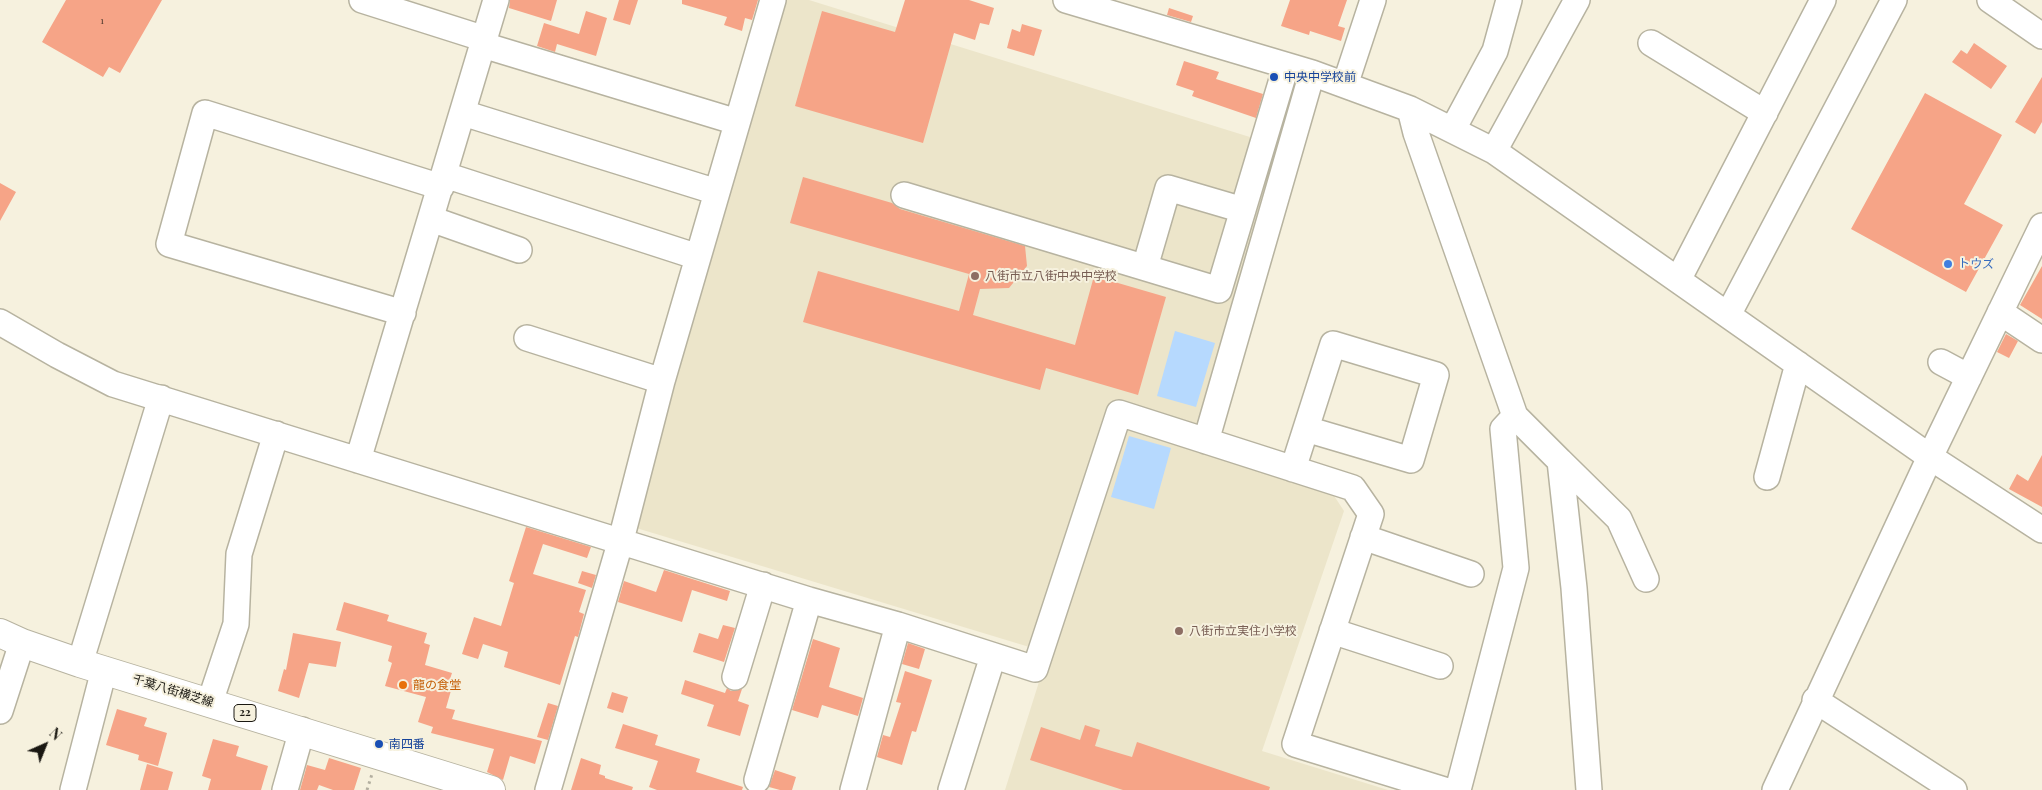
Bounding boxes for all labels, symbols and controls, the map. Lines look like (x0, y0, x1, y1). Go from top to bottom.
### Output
house number: 1 (100, 15, 104, 27)
place label: 中央中学校前 (1284, 70, 1356, 84)
marker: 中央中学校前 (1268, 71, 1280, 83)
place label: トウズ (1958, 257, 1994, 271)
marker: トウズ (1942, 258, 1954, 270)
place label: 八街市立八街中央中学校 (985, 269, 1117, 283)
marker: 八街市立八街中央中学校 (969, 270, 981, 282)
place label: 八街市立実住小学校 (1189, 624, 1297, 638)
marker: 八街市立実住小学校 (1173, 625, 1185, 637)
street label: 千葉八街横芝線 (131, 672, 215, 710)
place label: 龍の食堂 (413, 678, 461, 692)
marker: 龍の食堂 (397, 679, 409, 691)
road number: 22 (234, 704, 256, 721)
north arrow (20, 720, 70, 770)
text: N (46, 723, 66, 744)
place label: 南四番 (389, 737, 425, 751)
marker: 南四番 (373, 738, 385, 750)

